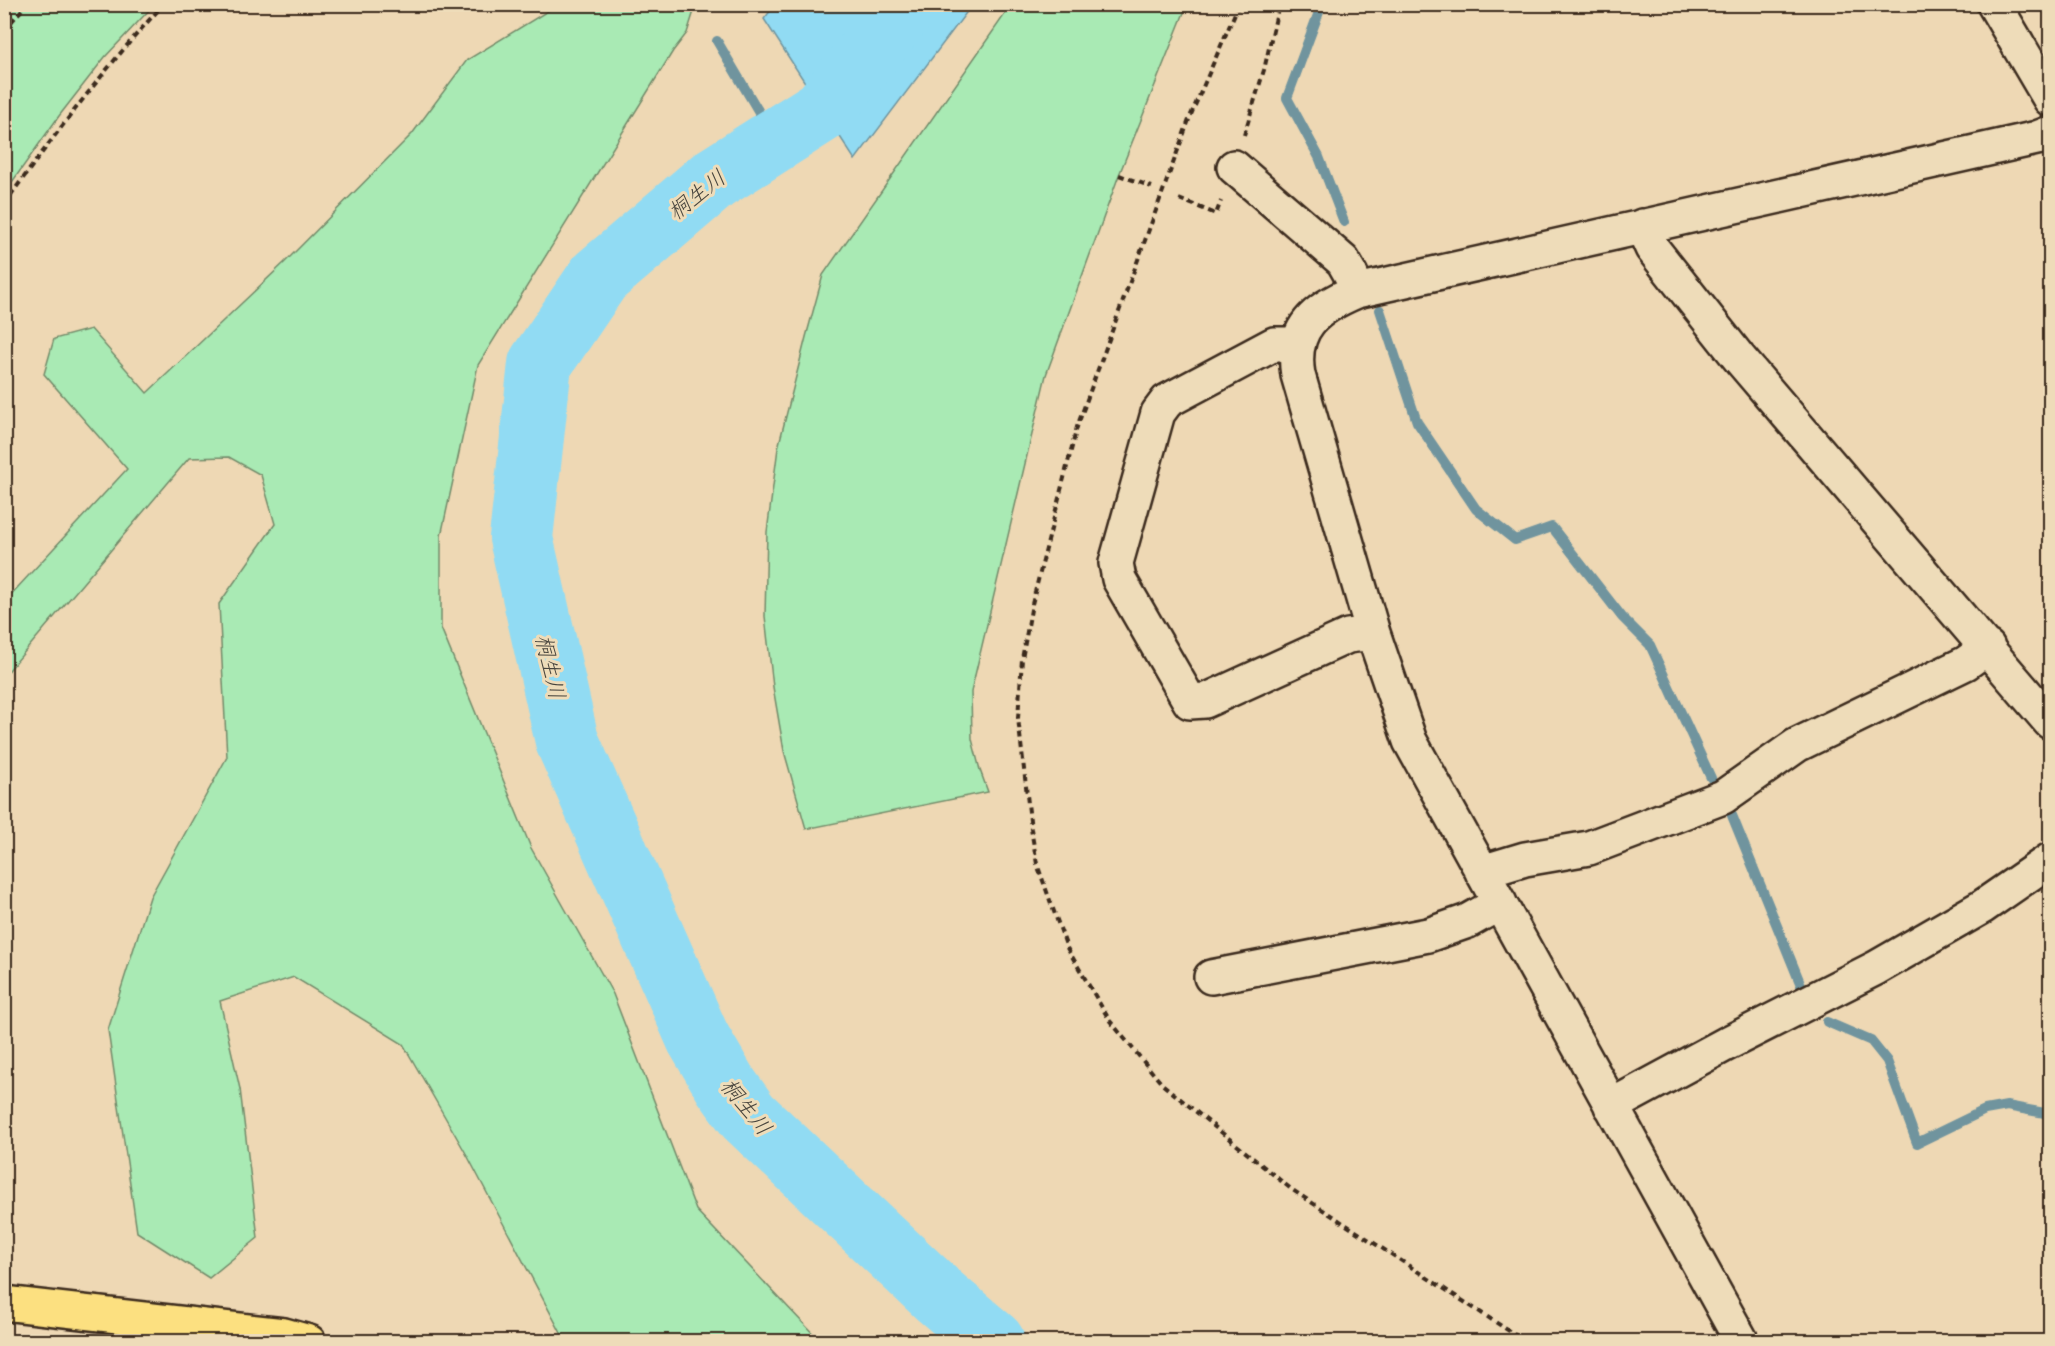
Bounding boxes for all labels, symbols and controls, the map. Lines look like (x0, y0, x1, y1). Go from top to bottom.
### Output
water label: 桐生川 (662, 164, 732, 226)
water label: 桐生川 (529, 632, 571, 702)
water label: 桐生川 (714, 1073, 778, 1141)

